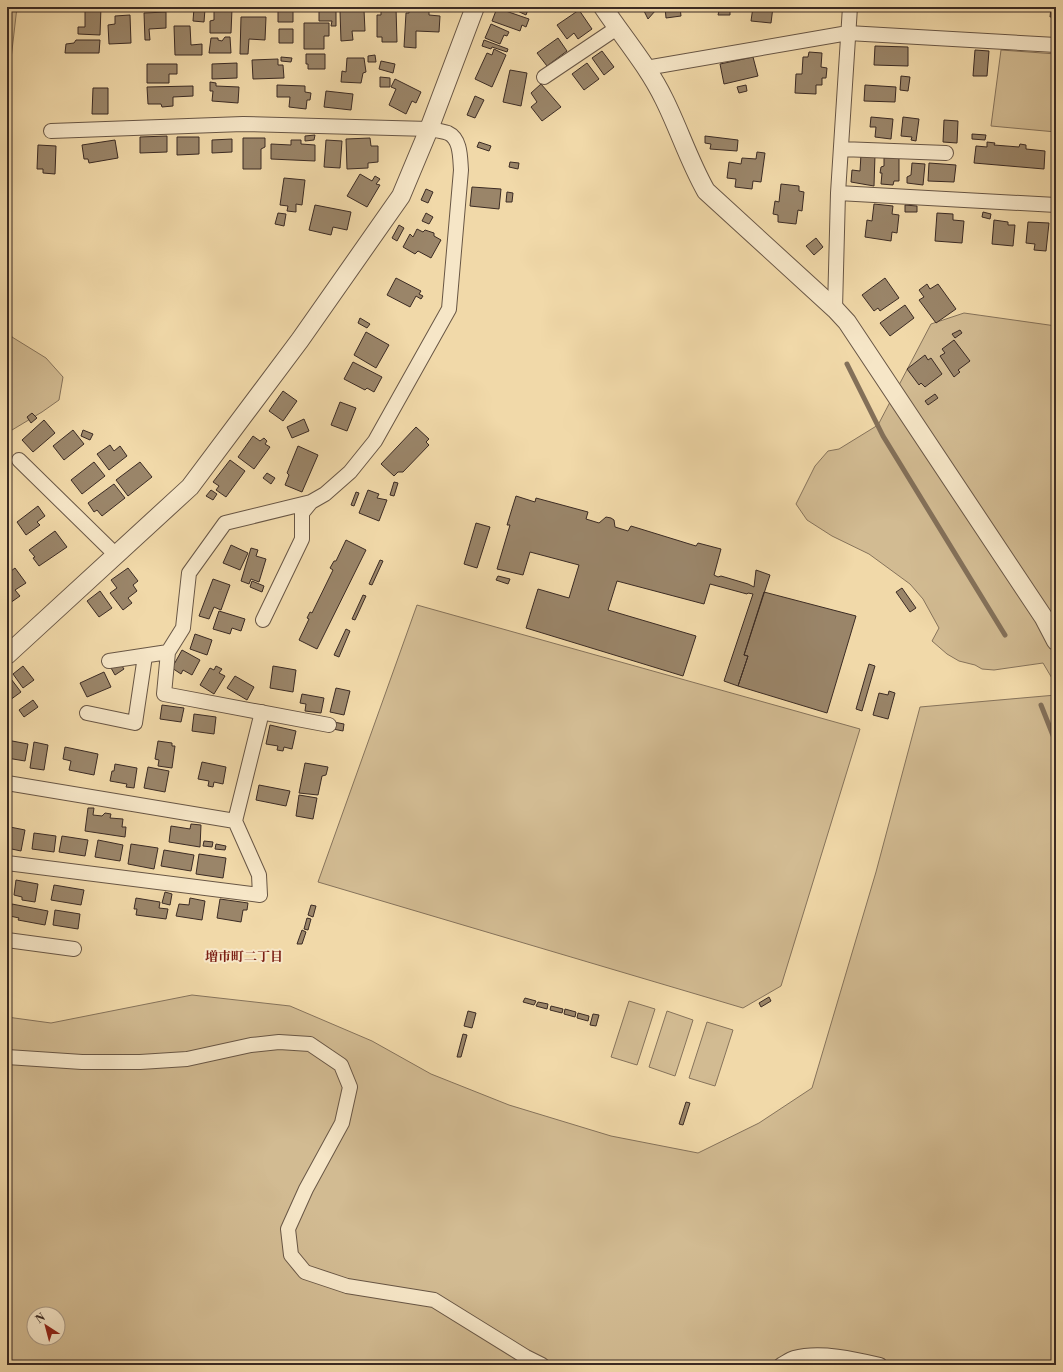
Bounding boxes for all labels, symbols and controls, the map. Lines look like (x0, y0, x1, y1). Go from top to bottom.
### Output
district label: 増市町二丁目 (205, 949, 283, 965)
north arrow (26, 1306, 66, 1346)
text: N (33, 1310, 49, 1327)

